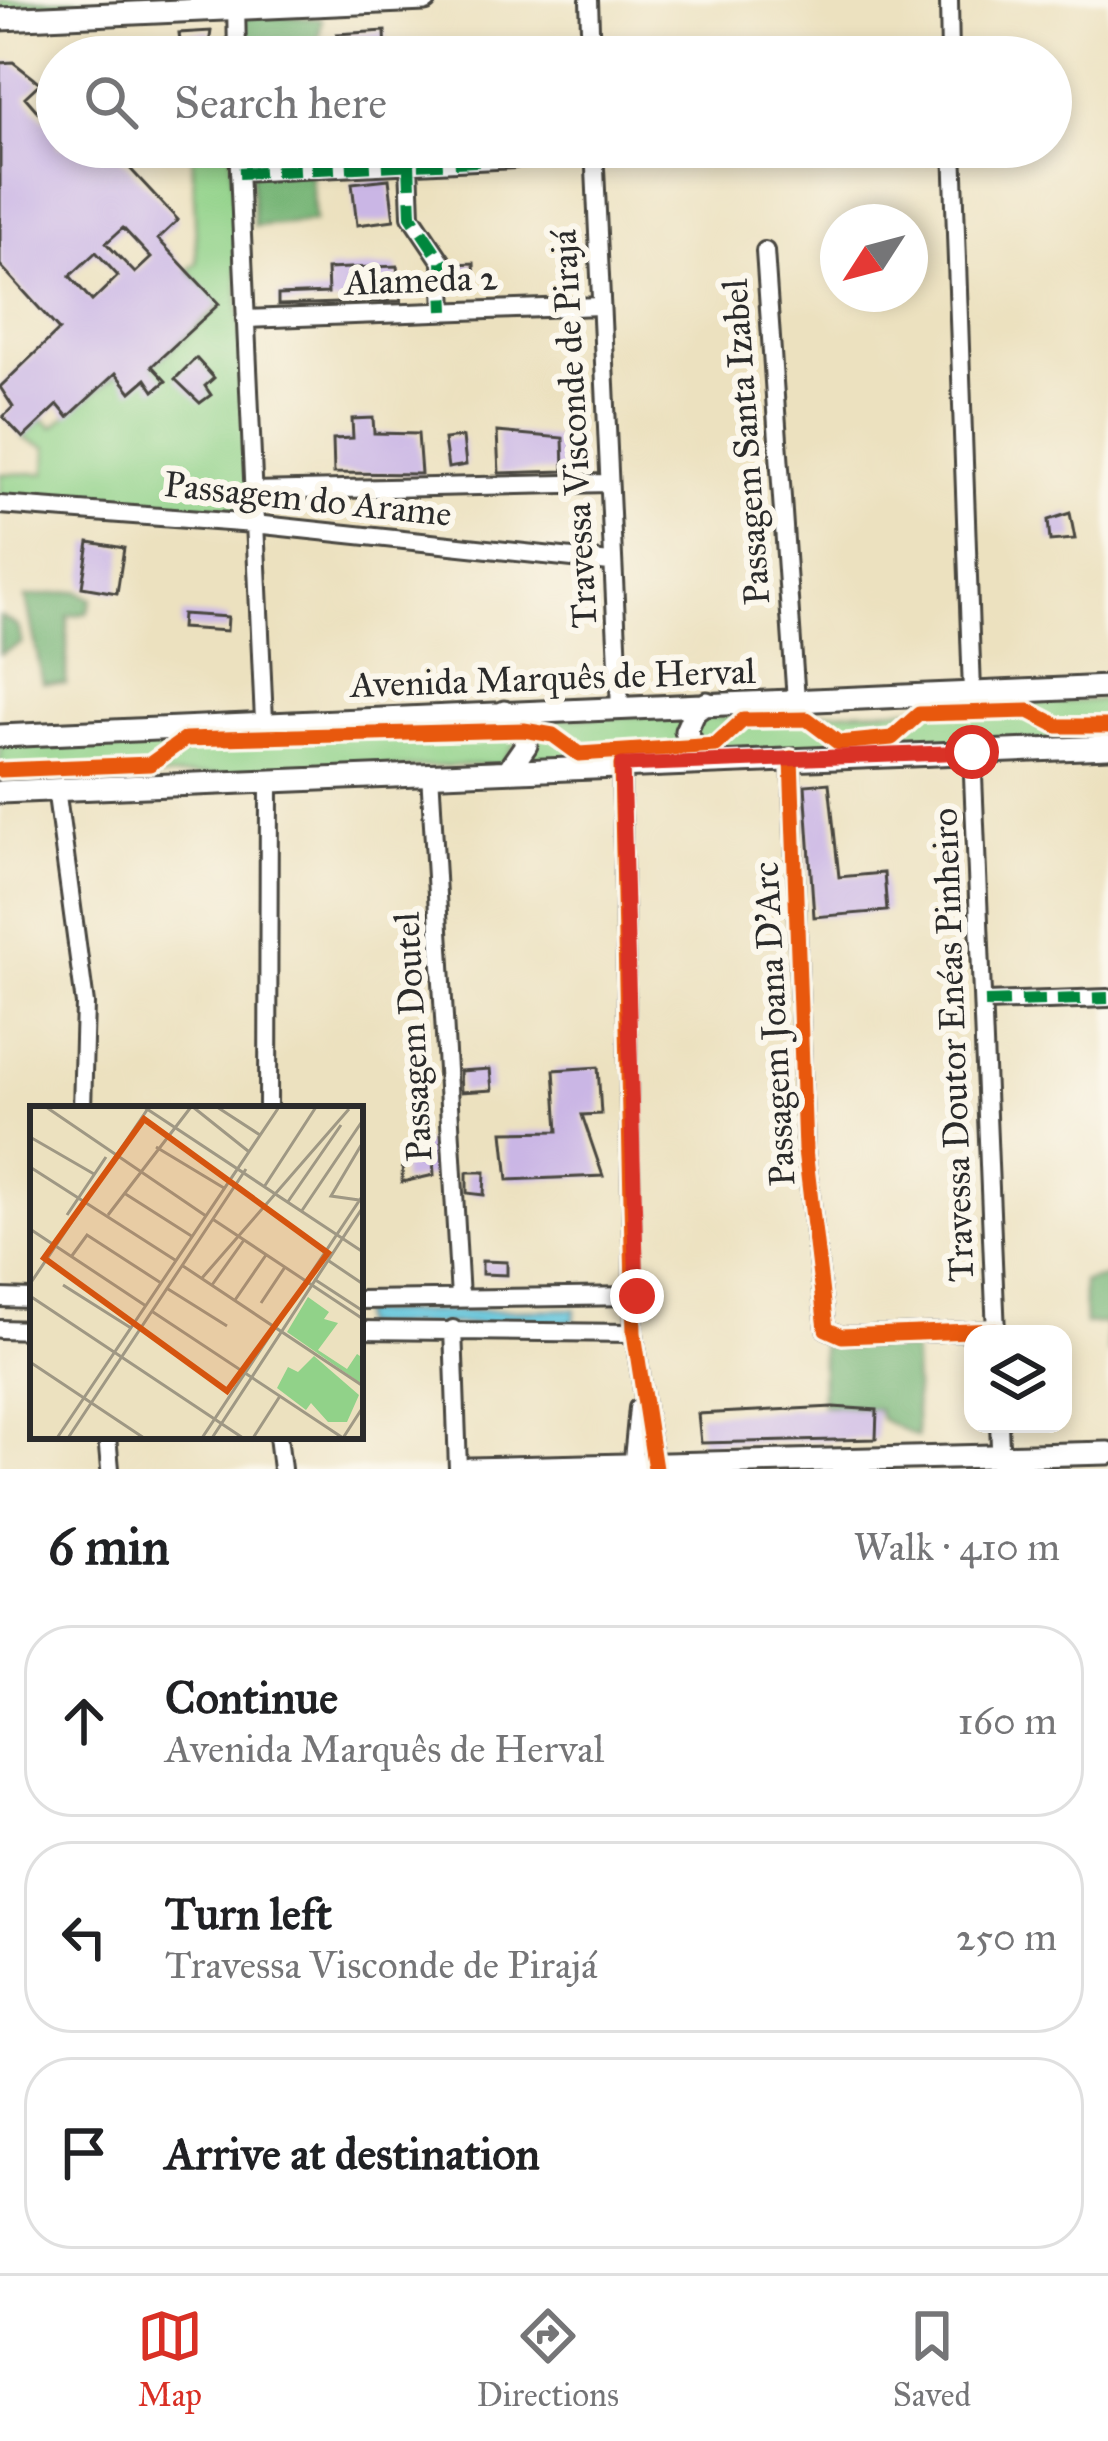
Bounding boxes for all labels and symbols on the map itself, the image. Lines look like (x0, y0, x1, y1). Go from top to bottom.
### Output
north arrow (820, 204, 928, 312)
street label: Travessa Visconde de Pirajá (542, 228, 606, 629)
street label: Alameda 2 (342, 255, 499, 305)
street label: Passagem Santa Izabel (713, 277, 779, 606)
street label: Passagem do Arame (162, 462, 454, 536)
street label: Avenida Marquês de Herval (348, 649, 757, 707)
route start (945, 725, 999, 779)
street label: Travessa Doutor Enéas Pinheiro (923, 807, 983, 1283)
street label: Passagem Joana D'Arc (744, 861, 804, 1187)
street label: Passagem Doutel (384, 911, 442, 1163)
inset map (30, 1106, 363, 1439)
route end (610, 1269, 664, 1323)

